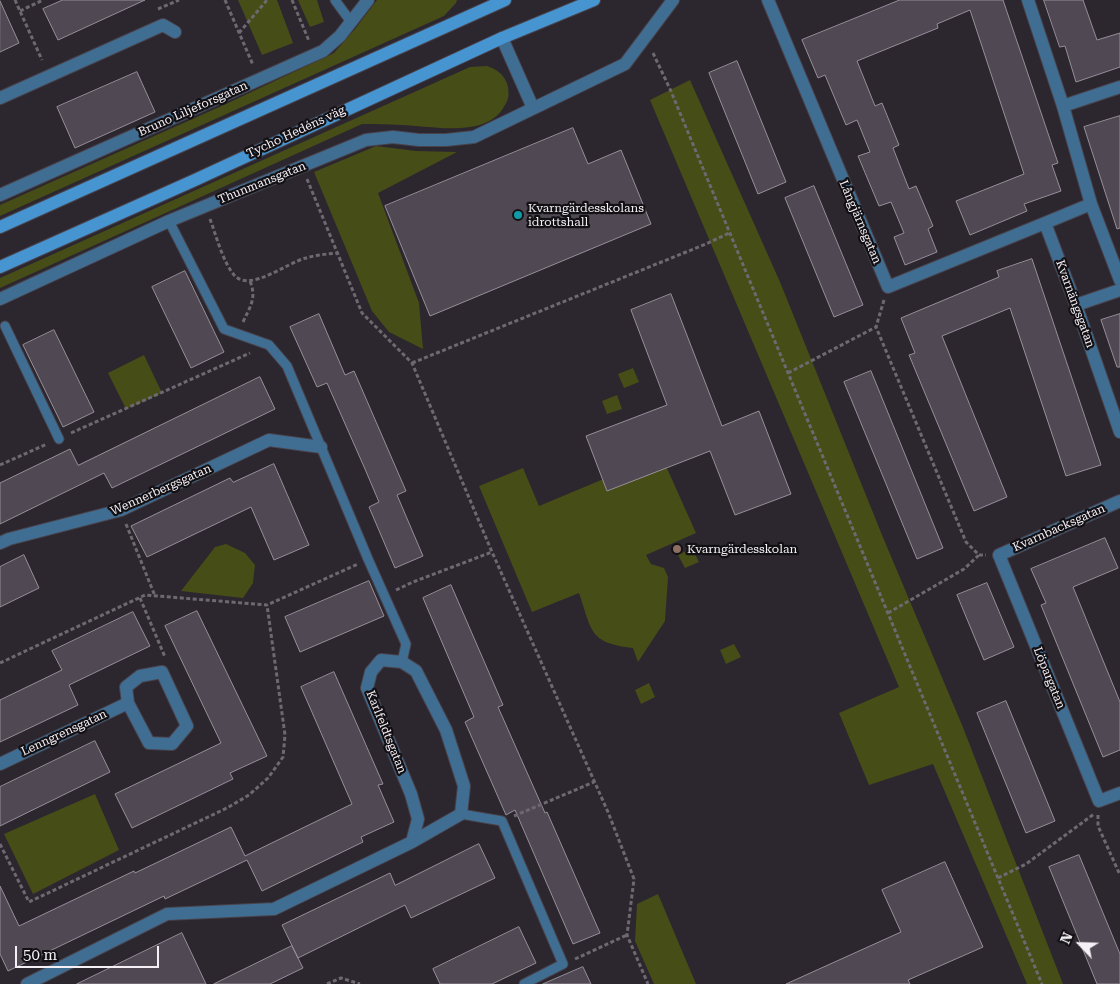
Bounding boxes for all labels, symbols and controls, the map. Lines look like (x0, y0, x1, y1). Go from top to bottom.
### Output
street label: Bruno Liljeforsgatan (136, 78, 250, 140)
street label: Tycho Hedéns väg (244, 103, 348, 161)
street label: Thunmansgatan (216, 159, 308, 207)
street label: Långjärnsgatan (836, 178, 884, 266)
place label: Kvarngärdesskolans idrottshall (528, 201, 644, 229)
marker: Kvarngärdesskolans idrottshall (512, 209, 524, 221)
street label: Kvarnängsgatan (1052, 258, 1098, 350)
street label: Wennerbergsgatan (109, 461, 213, 519)
street label: Kvarnbacksgatan (1011, 501, 1107, 555)
place label: Kvarngärdesskolan (687, 542, 797, 556)
marker: Kvarngärdesskolan (671, 543, 683, 555)
street label: Löpargatan (1030, 645, 1068, 711)
street label: Karlfeldtsgatan (363, 688, 409, 776)
street label: Lenngrensgatan (19, 707, 109, 759)
north arrow (1055, 919, 1105, 969)
text: N (1057, 930, 1076, 946)
scale bar (18, 936, 161, 968)
text: 50 m (23, 946, 57, 964)

